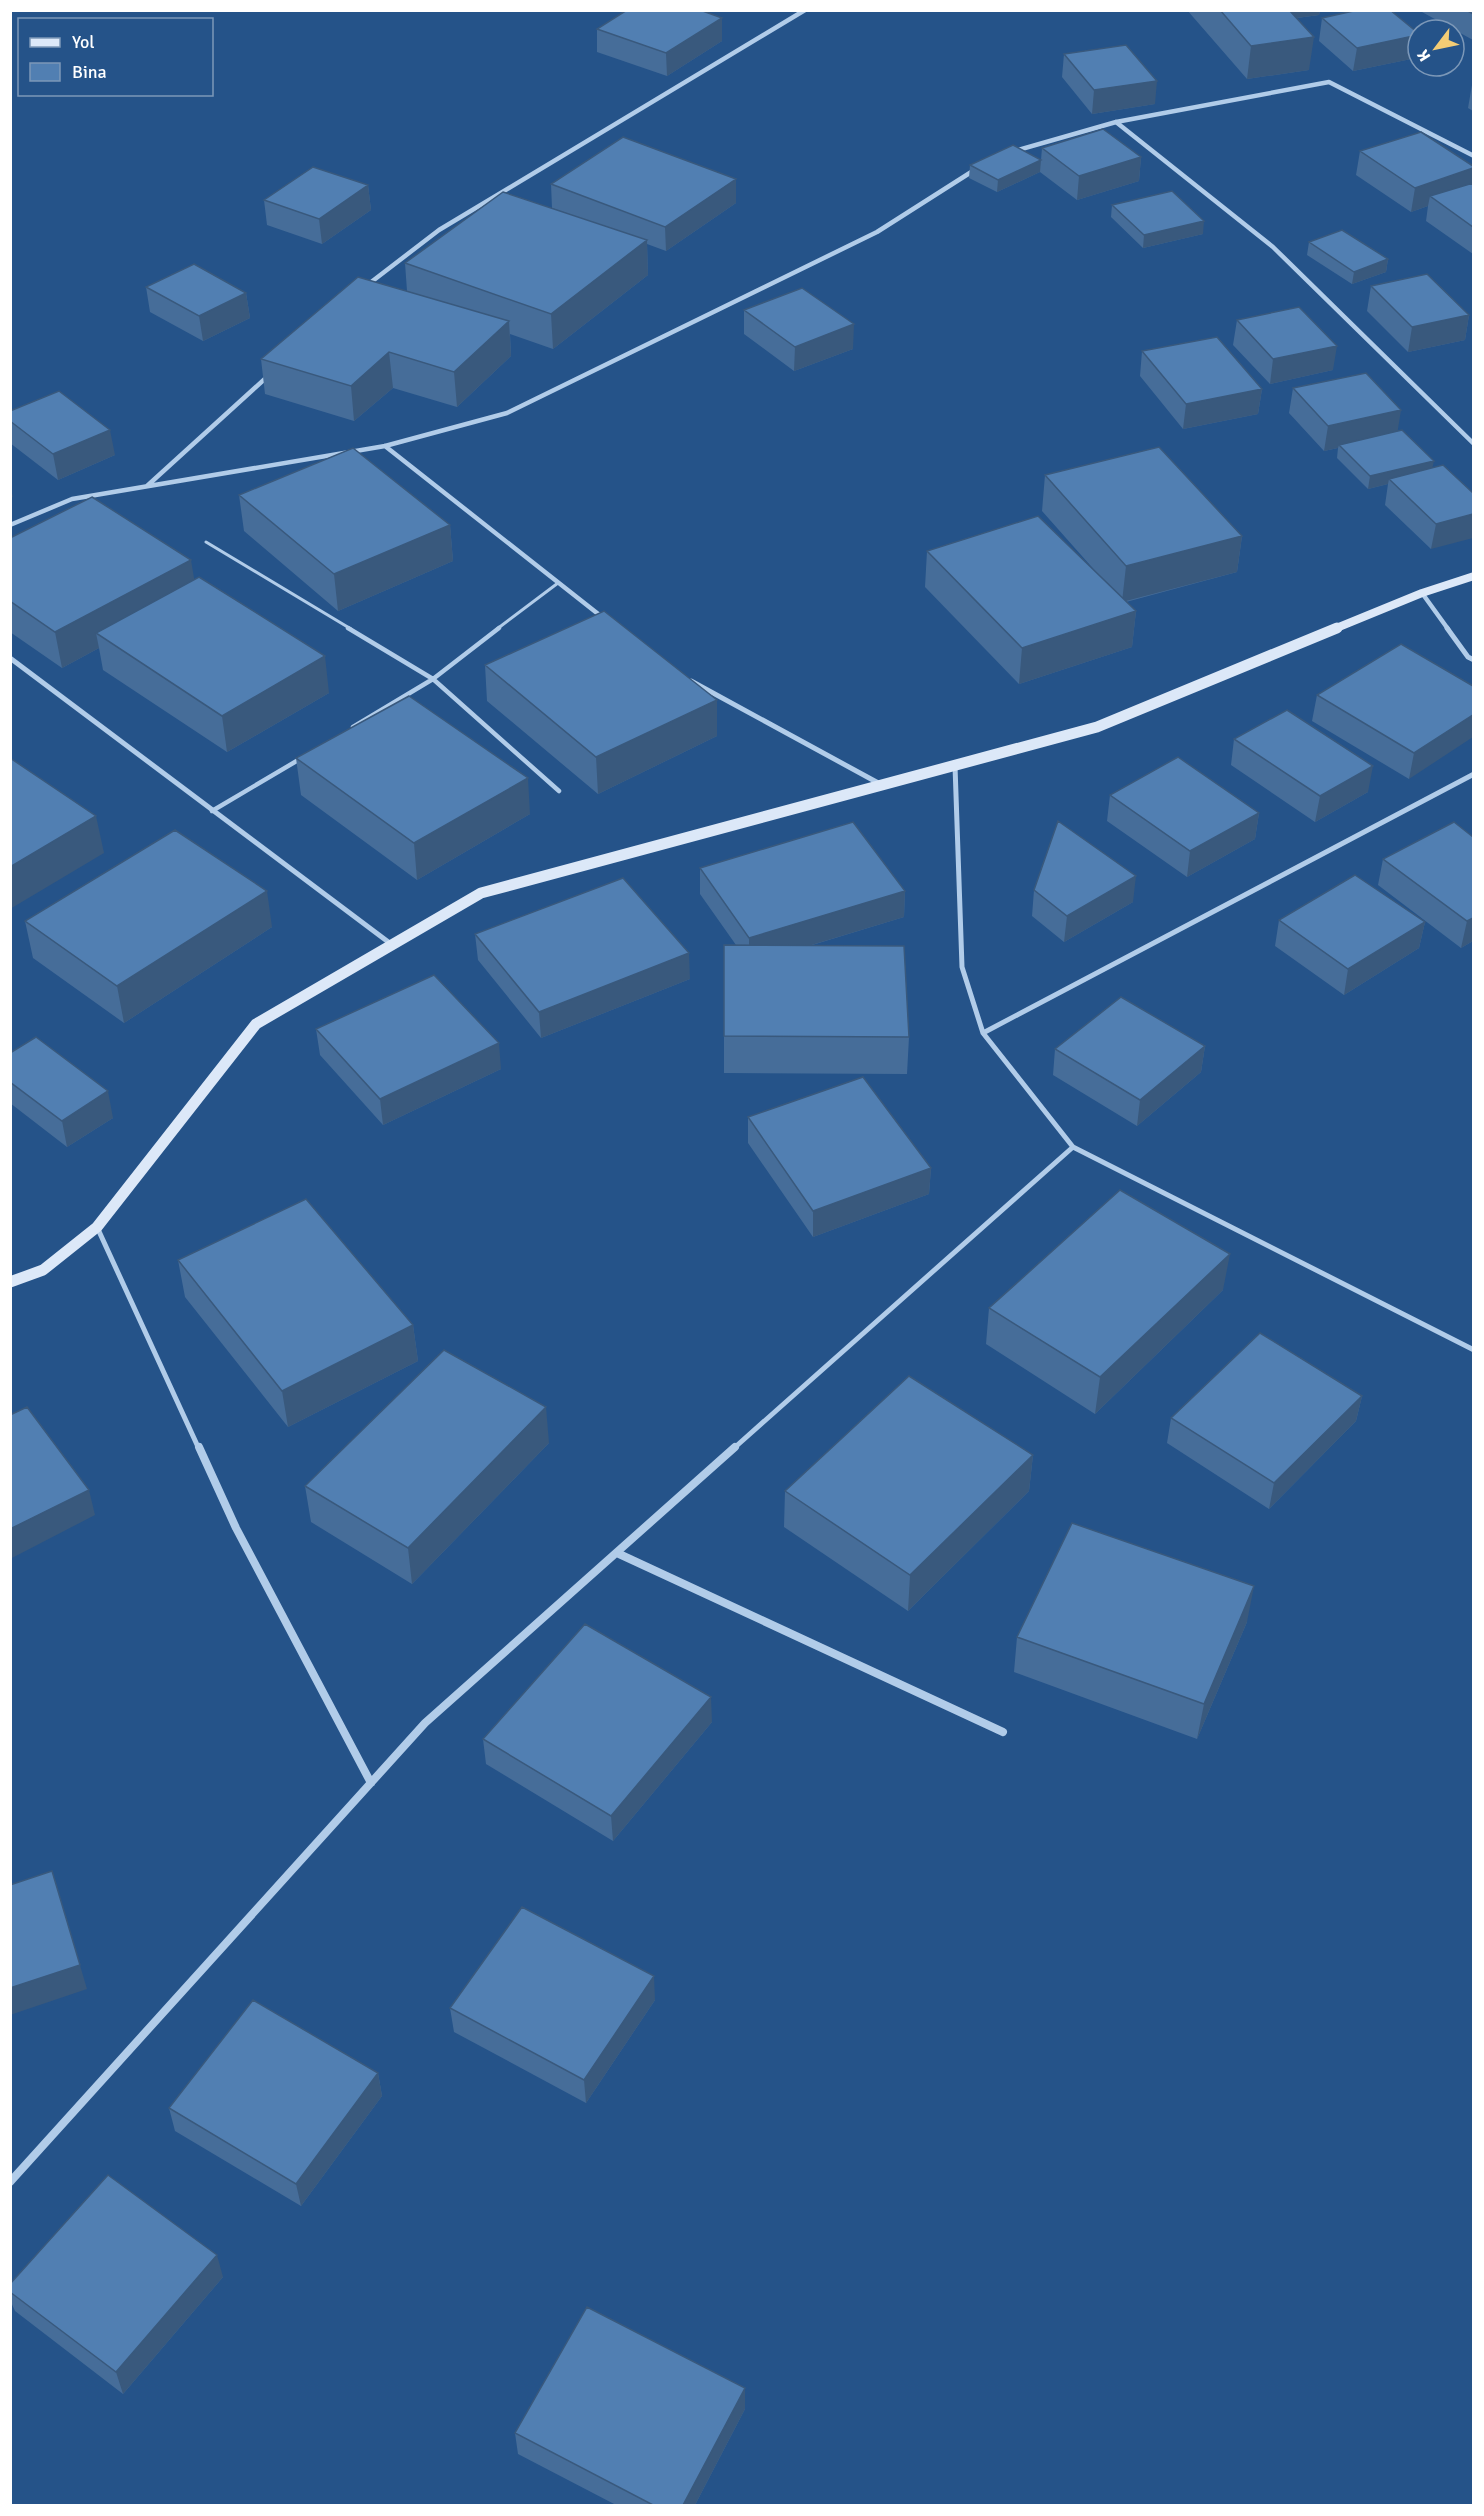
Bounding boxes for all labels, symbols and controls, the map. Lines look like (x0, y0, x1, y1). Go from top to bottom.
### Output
legend (18, 18, 213, 96)
north arrow (1406, 18, 1466, 78)
text: Yol (72, 31, 95, 53)
text: K (1413, 46, 1435, 65)
text: Bina (72, 61, 107, 83)

